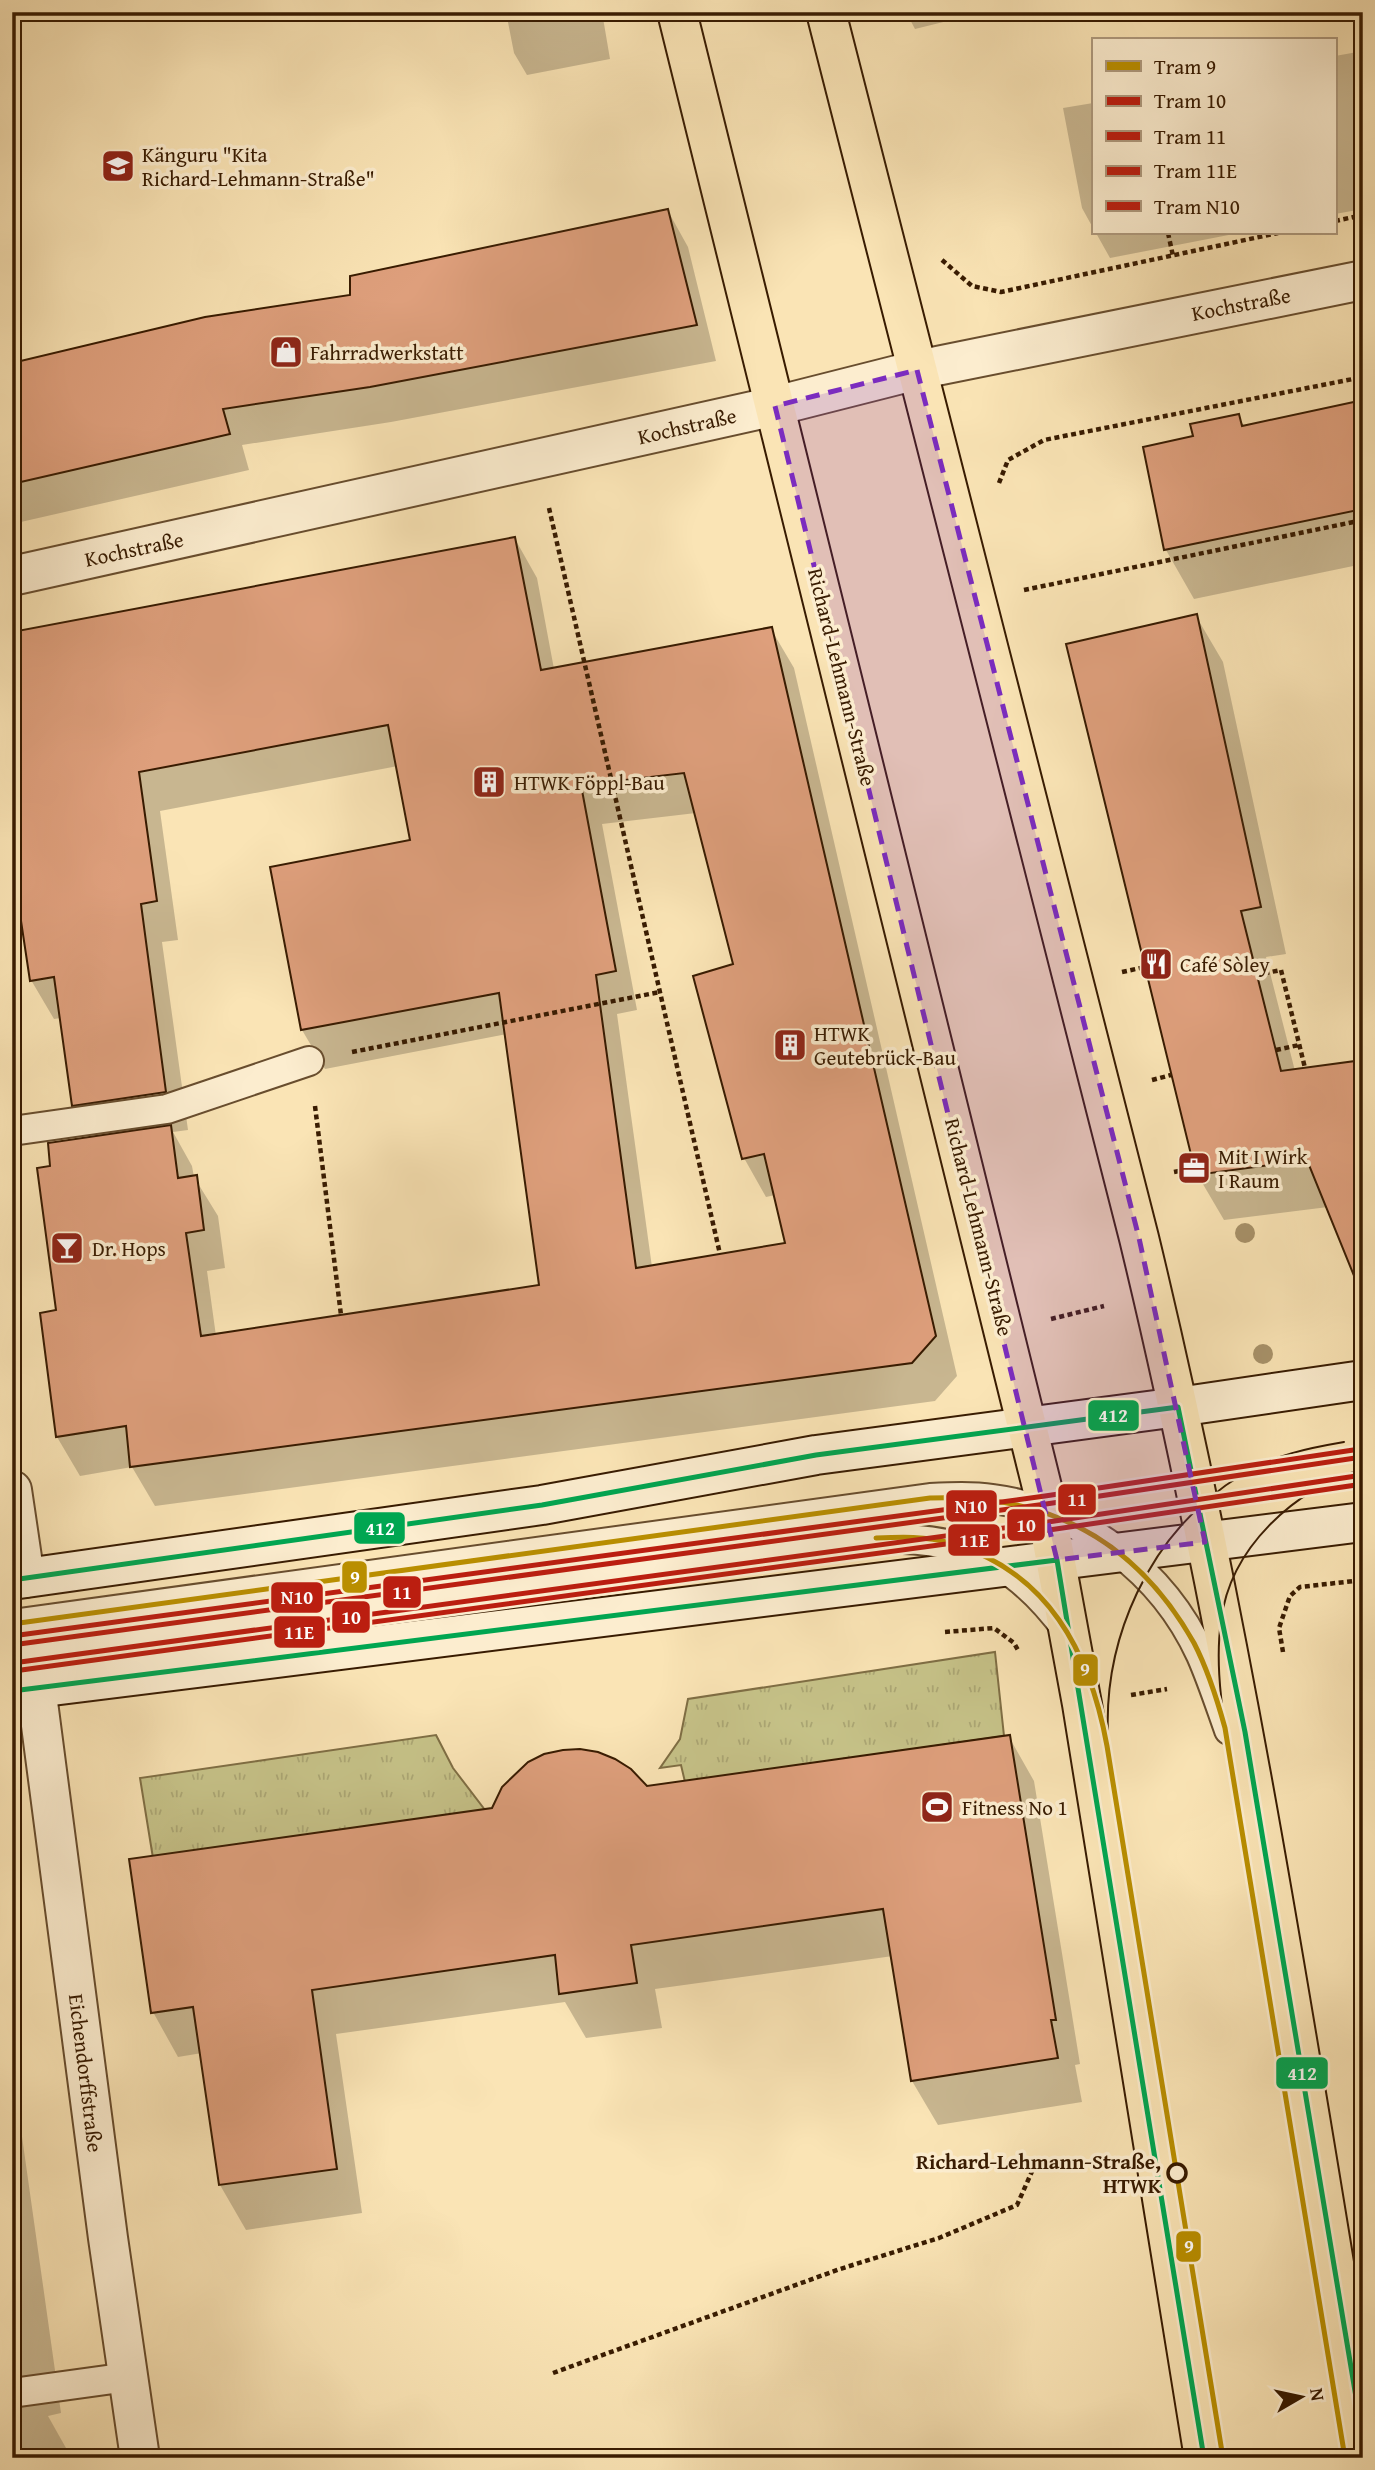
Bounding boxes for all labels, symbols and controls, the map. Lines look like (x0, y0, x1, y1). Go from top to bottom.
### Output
legend (1092, 38, 1336, 234)
text: Tram 9 (1154, 51, 1216, 82)
text: Tram 10 (1154, 85, 1226, 116)
text: Tram 11 (1154, 121, 1226, 152)
place label: Känguru "Kita Richard-Lehmann-Straße" (142, 139, 375, 194)
school or university icon: Känguru "Kita Richard-Lehmann-Straße" (99, 147, 137, 185)
text: Tram 11E (1154, 155, 1237, 186)
text: Tram N10 (1154, 191, 1240, 222)
street label: Kochstraße (1189, 279, 1293, 329)
shop icon: Fahrradwerkstatt (267, 333, 305, 371)
place label: Fahrradwerkstatt (310, 337, 464, 368)
street label: Kochstraße (635, 400, 739, 452)
street label: Kochstraße (82, 523, 186, 575)
street label: Richard-Lehmann-Straße (800, 565, 884, 789)
building icon: HTWK Föppl-Bau (470, 763, 508, 801)
place label: HTWK Föppl-Bau (514, 767, 665, 798)
restaurant icon: Café Sòley (1137, 945, 1175, 983)
place label: Café Sòley (1180, 949, 1270, 980)
place label: HTWK Geutebrück-Bau (814, 1018, 956, 1073)
building icon: HTWK Geutebrück-Bau (771, 1026, 809, 1064)
street label: Richard-Lehmann-Straße (937, 1115, 1021, 1339)
place label: Mit I Wirk I Raum (1218, 1141, 1308, 1196)
office icon: Mit I Wirk I Raum (1175, 1149, 1213, 1187)
bar icon: Dr. Hops (48, 1229, 86, 1267)
place label: Dr. Hops (92, 1233, 166, 1264)
line badge: 412 (1087, 1399, 1140, 1432)
text: 412 (1098, 1401, 1128, 1429)
line badge: 11 (1057, 1483, 1097, 1516)
text: 11 (1067, 1485, 1087, 1513)
line badge: N10 (945, 1489, 998, 1523)
text: N10 (955, 1492, 987, 1520)
line badge: 10 (1006, 1508, 1046, 1542)
line badge: 412 (353, 1511, 406, 1545)
text: 10 (1016, 1511, 1036, 1539)
text: 412 (365, 1514, 395, 1542)
line badge: 11E (947, 1523, 1001, 1557)
text: 11E (959, 1526, 989, 1554)
line badge: 9 (341, 1560, 368, 1594)
text: 9 (350, 1563, 360, 1591)
line badge: 11 (382, 1575, 422, 1609)
text: 11 (392, 1578, 412, 1606)
line badge: N10 (270, 1581, 324, 1614)
text: N10 (281, 1583, 313, 1611)
line badge: 10 (331, 1600, 371, 1634)
text: 10 (341, 1603, 361, 1631)
line badge: 11E (273, 1615, 326, 1649)
text: 11E (284, 1618, 314, 1646)
line badge: 9 (1072, 1653, 1099, 1687)
text: 9 (1080, 1655, 1090, 1683)
sports icon: Fitness No 1 (918, 1788, 956, 1826)
place label: Fitness No 1 (962, 1792, 1068, 1823)
street label: Eichendorffstraße (61, 1992, 111, 2154)
line badge: 412 (1275, 2056, 1329, 2090)
text: 412 (1287, 2059, 1317, 2087)
place label: Richard-Lehmann-Straße, HTWK (916, 2146, 1162, 2201)
marker: Richard-Lehmann-Straße, HTWK (1167, 2163, 1187, 2183)
line badge: 9 (1175, 2230, 1202, 2263)
text: 9 (1184, 2232, 1194, 2260)
north arrow (1266, 2362, 1336, 2432)
text: N (1303, 2386, 1333, 2403)

